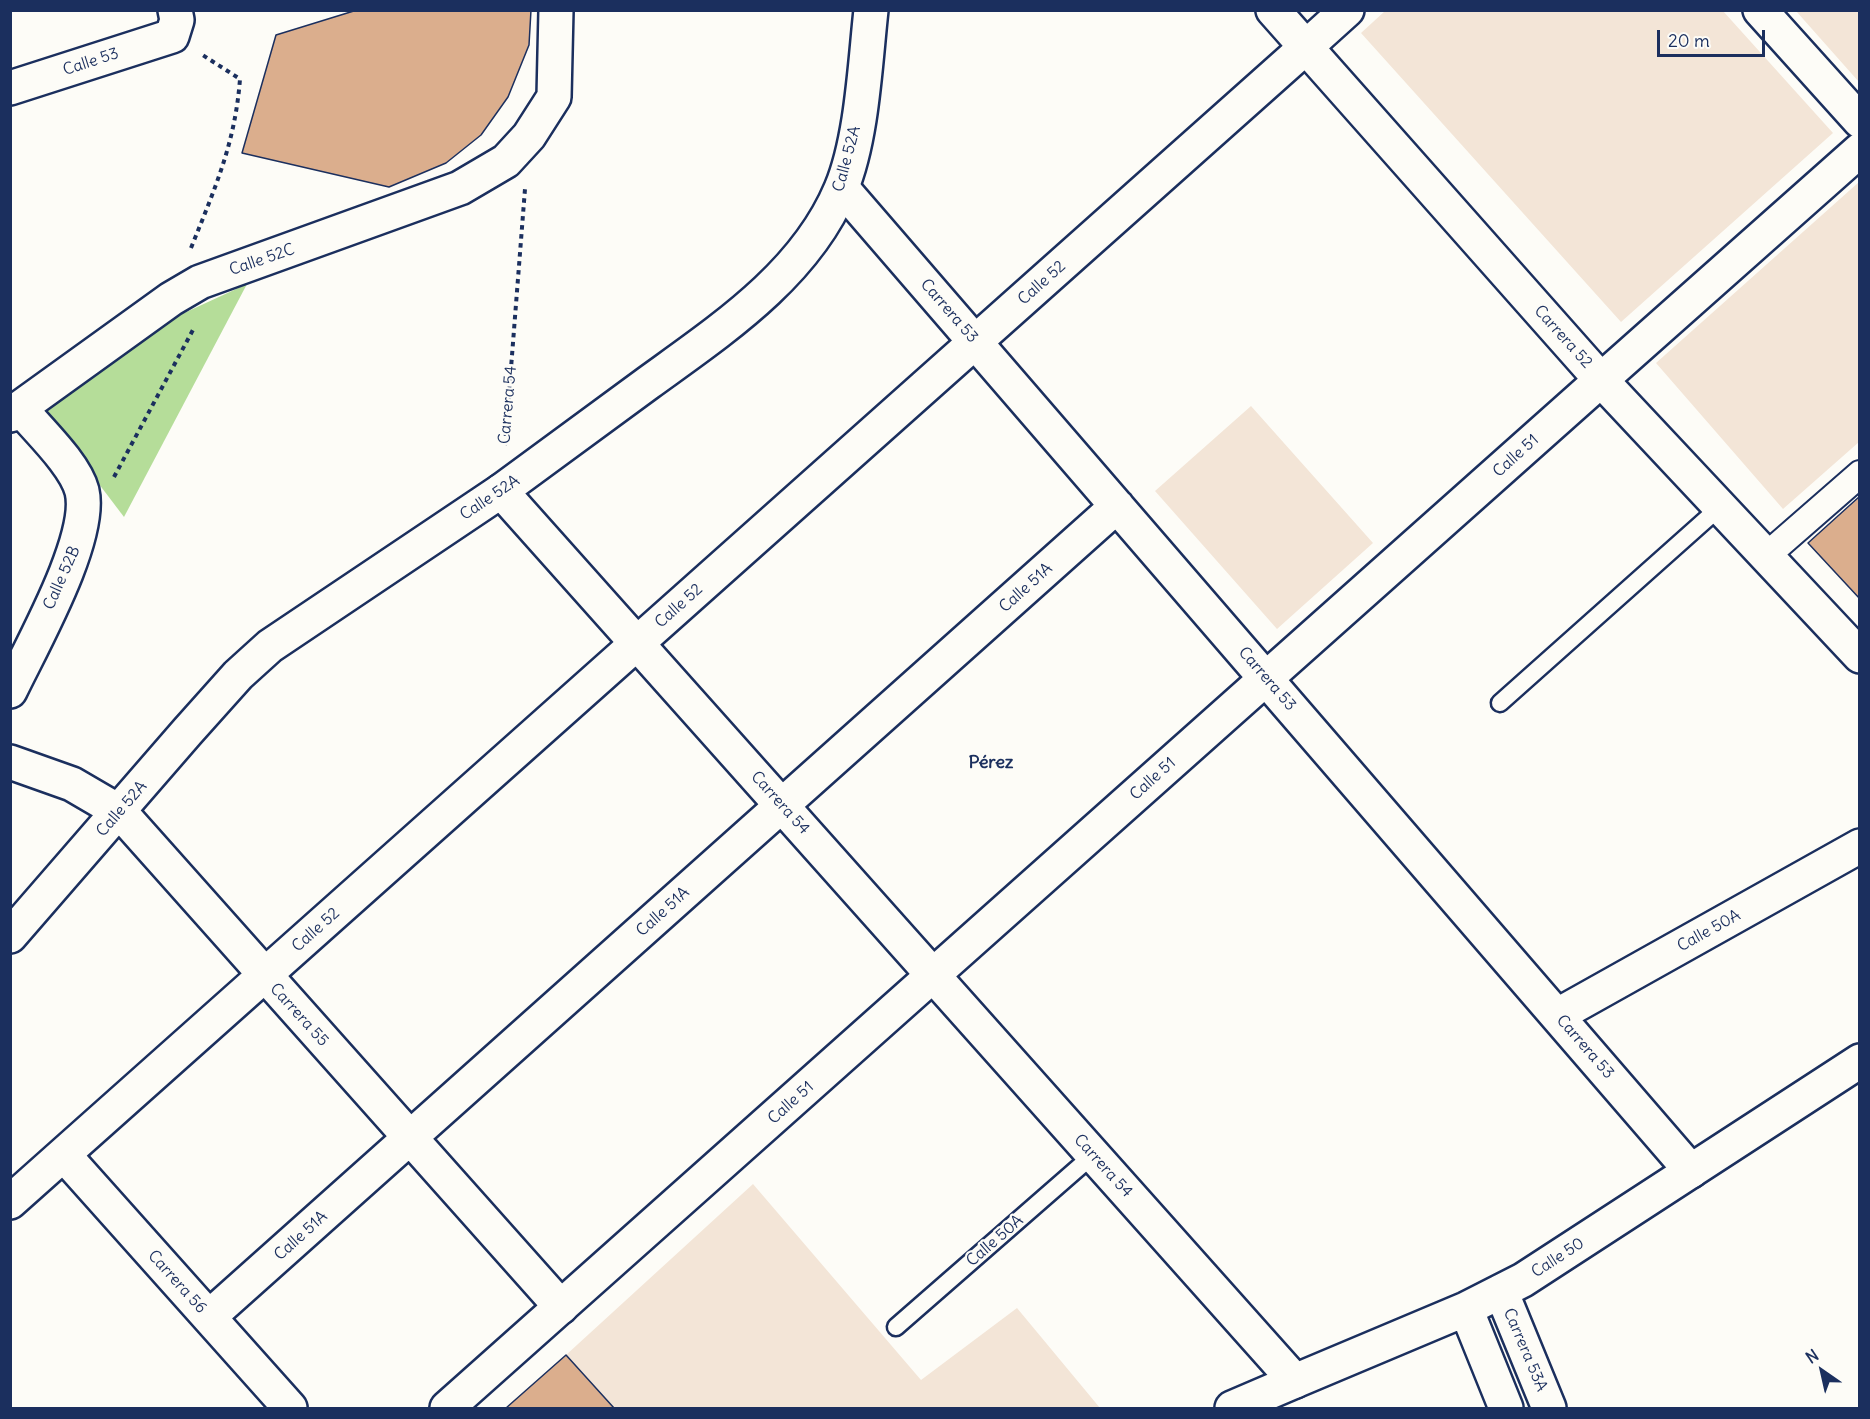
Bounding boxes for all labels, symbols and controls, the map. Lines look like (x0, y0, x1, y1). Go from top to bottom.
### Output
scale bar (1660, 18, 1768, 56)
text: 20 m (1668, 29, 1710, 52)
street label: Calle 53 (61, 44, 121, 80)
street label: Calle 52A (829, 124, 865, 194)
street label: Calle 52C (227, 240, 297, 280)
street label: Calle 52 (1014, 257, 1070, 309)
street label: Carrera 53 (916, 275, 982, 347)
street label: Carrera 52 (1530, 302, 1596, 372)
street label: Carrera 54 (495, 365, 521, 445)
street label: Calle 51 (1489, 431, 1543, 481)
street label: Calle 52A (457, 471, 523, 525)
street label: Calle 52B (39, 543, 85, 613)
street label: Calle 51A (995, 559, 1057, 617)
street label: Calle 52 (651, 580, 707, 632)
street label: Carrera 53 (1234, 643, 1300, 715)
district label: Pérez (969, 752, 1013, 774)
street label: Calle 51 (1126, 754, 1180, 804)
street label: Carrera 54 (747, 767, 813, 839)
street label: Calle 52A (93, 777, 151, 841)
street label: Calle 51A (632, 883, 694, 941)
street label: Calle 52 (288, 904, 344, 956)
street label: Calle 50A (1674, 906, 1744, 956)
street label: Carrera 55 (266, 979, 332, 1051)
street label: Carrera 53 (1552, 1011, 1618, 1083)
street label: Calle 51 (764, 1078, 818, 1128)
street label: Carrera 54 (1070, 1130, 1136, 1202)
street label: Calle 51A (270, 1207, 332, 1265)
street label: Calle 50A (963, 1211, 1027, 1271)
street label: Calle 50 (1528, 1234, 1588, 1282)
street label: Carrera 56 (144, 1246, 210, 1318)
street label: Carrera 53A (1499, 1305, 1551, 1395)
north arrow (1792, 1341, 1852, 1401)
text: N (1802, 1345, 1822, 1367)

